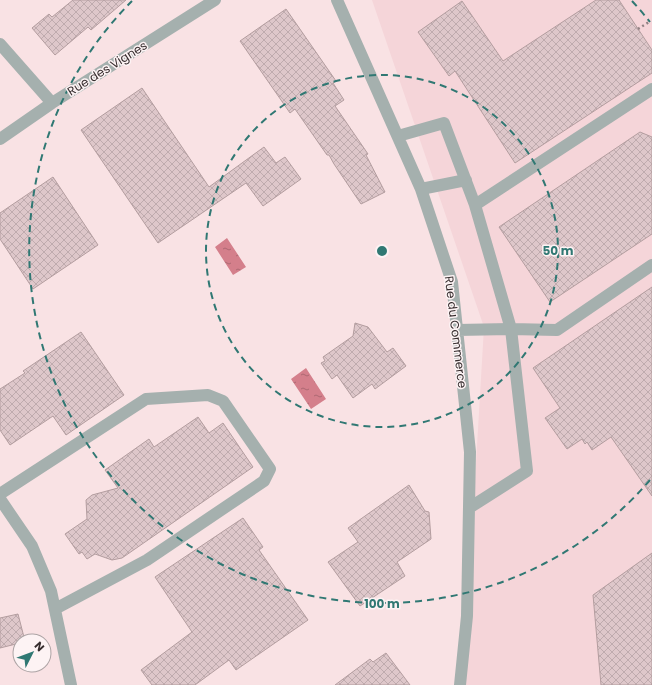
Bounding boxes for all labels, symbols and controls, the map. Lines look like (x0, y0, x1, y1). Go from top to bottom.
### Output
street label: Rue des Vignes (64, 37, 150, 99)
text: 50 m (543, 242, 574, 259)
centre of rings (375, 244, 389, 258)
street label: Rue du Commerce (441, 275, 471, 389)
text: 100 m (364, 595, 400, 612)
north arrow (12, 633, 52, 673)
text: N (31, 638, 48, 655)

